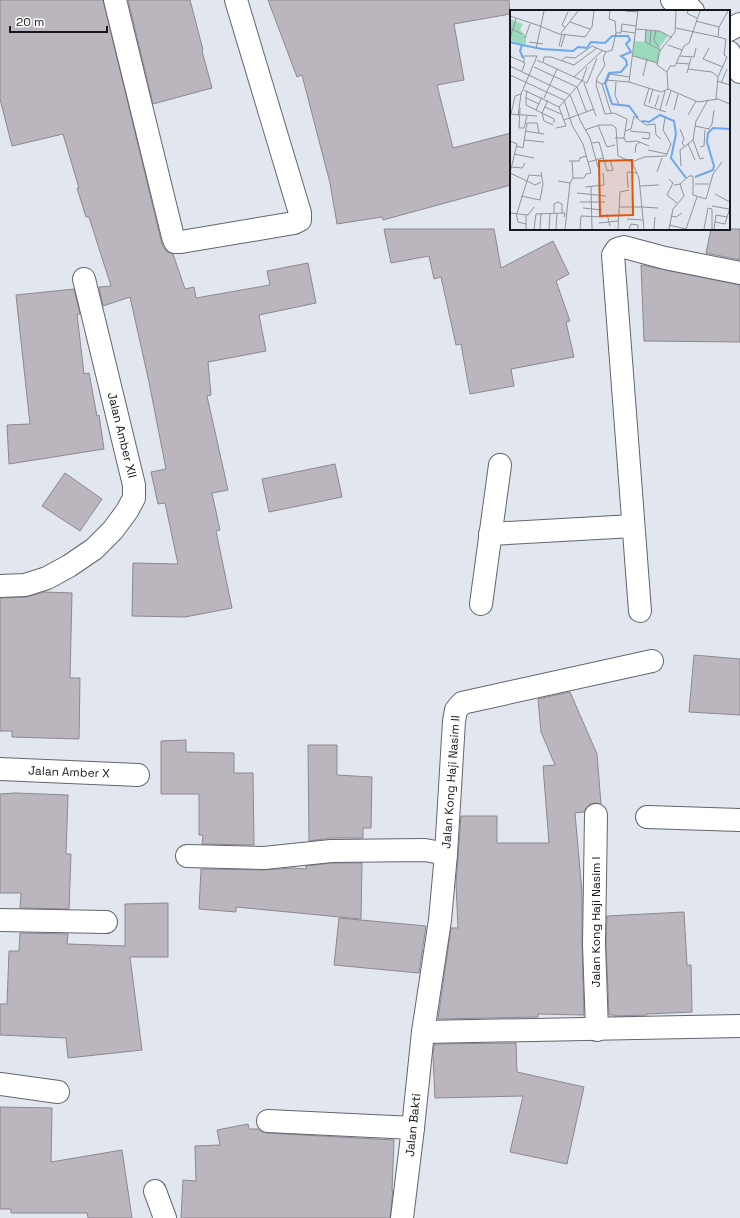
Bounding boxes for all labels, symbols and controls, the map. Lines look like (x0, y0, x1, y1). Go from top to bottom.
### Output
scale bar (10, 8, 107, 34)
inset map (510, 10, 730, 230)
text: 20 m (16, 14, 44, 30)
street label: Jalan Amber XII (104, 391, 140, 479)
street label: Jalan Kong Haji Nasim II (438, 715, 464, 849)
street label: Jalan Amber X (28, 763, 111, 781)
street label: Jalan Kong Haji Nasim I (588, 857, 604, 987)
street label: Jalan Bakti (402, 1092, 424, 1158)

